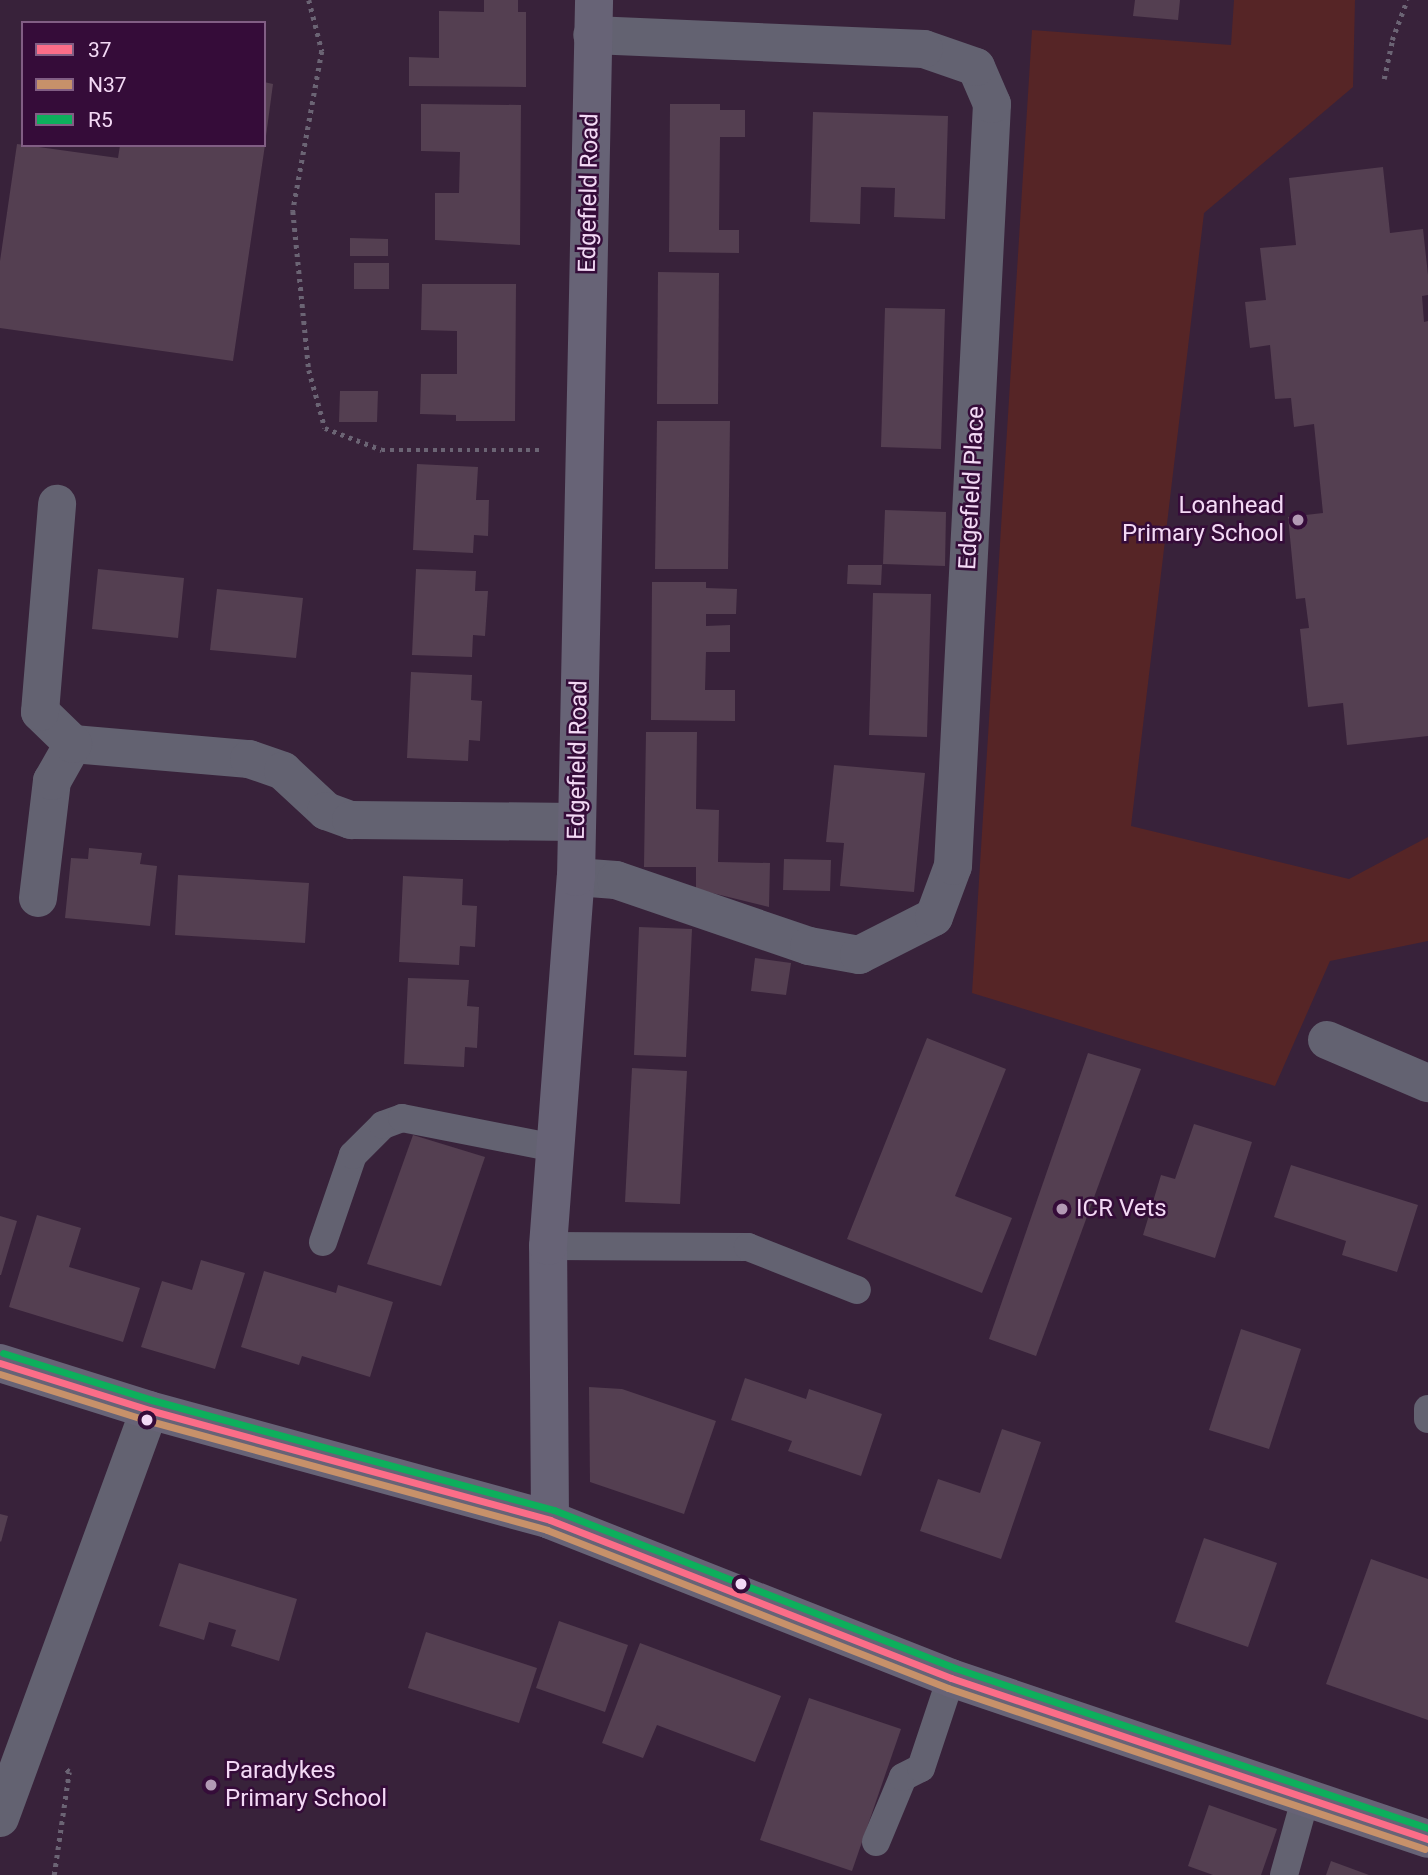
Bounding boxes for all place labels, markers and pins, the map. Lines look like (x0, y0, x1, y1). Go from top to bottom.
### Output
place label: Loanhead Primary School (1122, 492, 1284, 548)
marker: Loanhead Primary School (1290, 512, 1306, 528)
place label: ICR Vets (1076, 1195, 1167, 1223)
marker: ICR Vets (1054, 1201, 1070, 1217)
unlabelled marker (140, 1413, 154, 1427)
unlabelled marker (734, 1577, 748, 1591)
place label: Paradykes Primary School (225, 1757, 387, 1813)
marker: Paradykes Primary School (203, 1777, 219, 1793)

